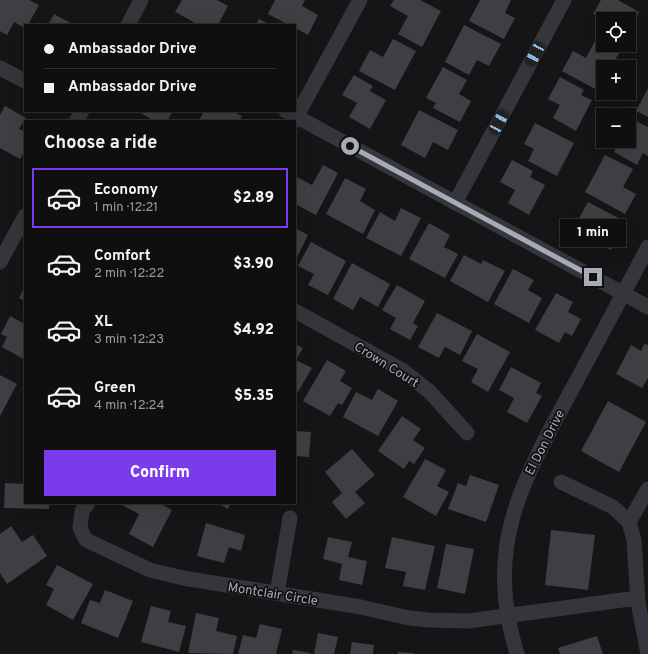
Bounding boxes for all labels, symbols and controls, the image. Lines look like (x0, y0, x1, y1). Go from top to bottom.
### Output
map controls (596, 12, 636, 148)
button: locate (596, 12, 636, 52)
text: Ambassador Drive (68, 40, 197, 59)
car (524, 41, 546, 67)
button: + (596, 60, 636, 100)
text: Ambassador Drive (68, 78, 197, 97)
button: − (596, 108, 636, 148)
car (488, 109, 510, 135)
text: Choose a ride (44, 132, 157, 155)
route start (341, 137, 359, 155)
icon: car (46, 180, 82, 216)
text: Economy (94, 181, 158, 200)
text: $2.89 (233, 189, 274, 208)
text: 1 min · 12:21 (94, 200, 158, 216)
callout: 1 min (560, 219, 626, 247)
text: 1 min (577, 225, 609, 241)
icon: car (46, 246, 82, 282)
text: Comfort (94, 247, 151, 266)
text: $3.90 (233, 255, 274, 274)
text: 2 min · 12:22 (94, 266, 164, 282)
route end (584, 268, 602, 286)
icon: car (46, 312, 82, 348)
text: XL (94, 313, 112, 332)
text: $4.92 (233, 321, 274, 340)
text: 3 min · 12:23 (94, 332, 164, 348)
street label: Crown Court (351, 340, 421, 392)
icon: car (46, 378, 82, 414)
text: Green (94, 379, 136, 398)
text: $5.35 (234, 387, 274, 406)
text: 4 min · 12:24 (94, 398, 165, 414)
street label: El Don Drive (522, 407, 569, 478)
button: Confirm (44, 450, 276, 496)
street label: Montclair Circle (226, 580, 319, 610)

